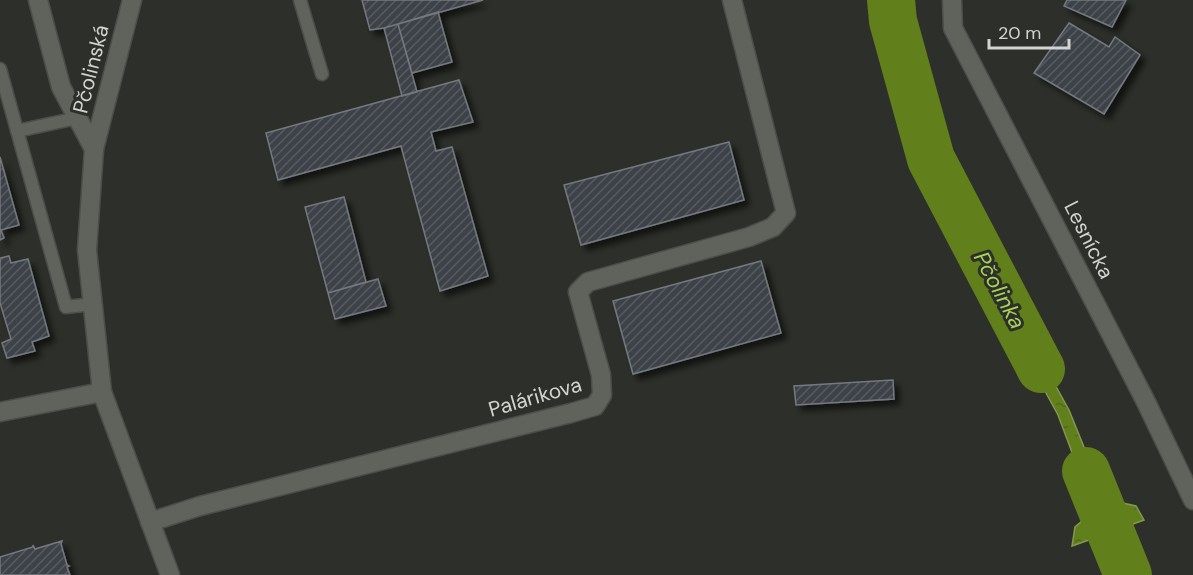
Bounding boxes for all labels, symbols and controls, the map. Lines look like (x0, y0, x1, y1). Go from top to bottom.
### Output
scale bar (989, 12, 1068, 50)
text: 20 m (998, 21, 1041, 45)
street label: Pčolinská (66, 22, 116, 116)
street label: Lesnícka (1058, 196, 1120, 284)
water label: Pčolinka (967, 246, 1032, 334)
street label: Palárikova (485, 370, 585, 424)

